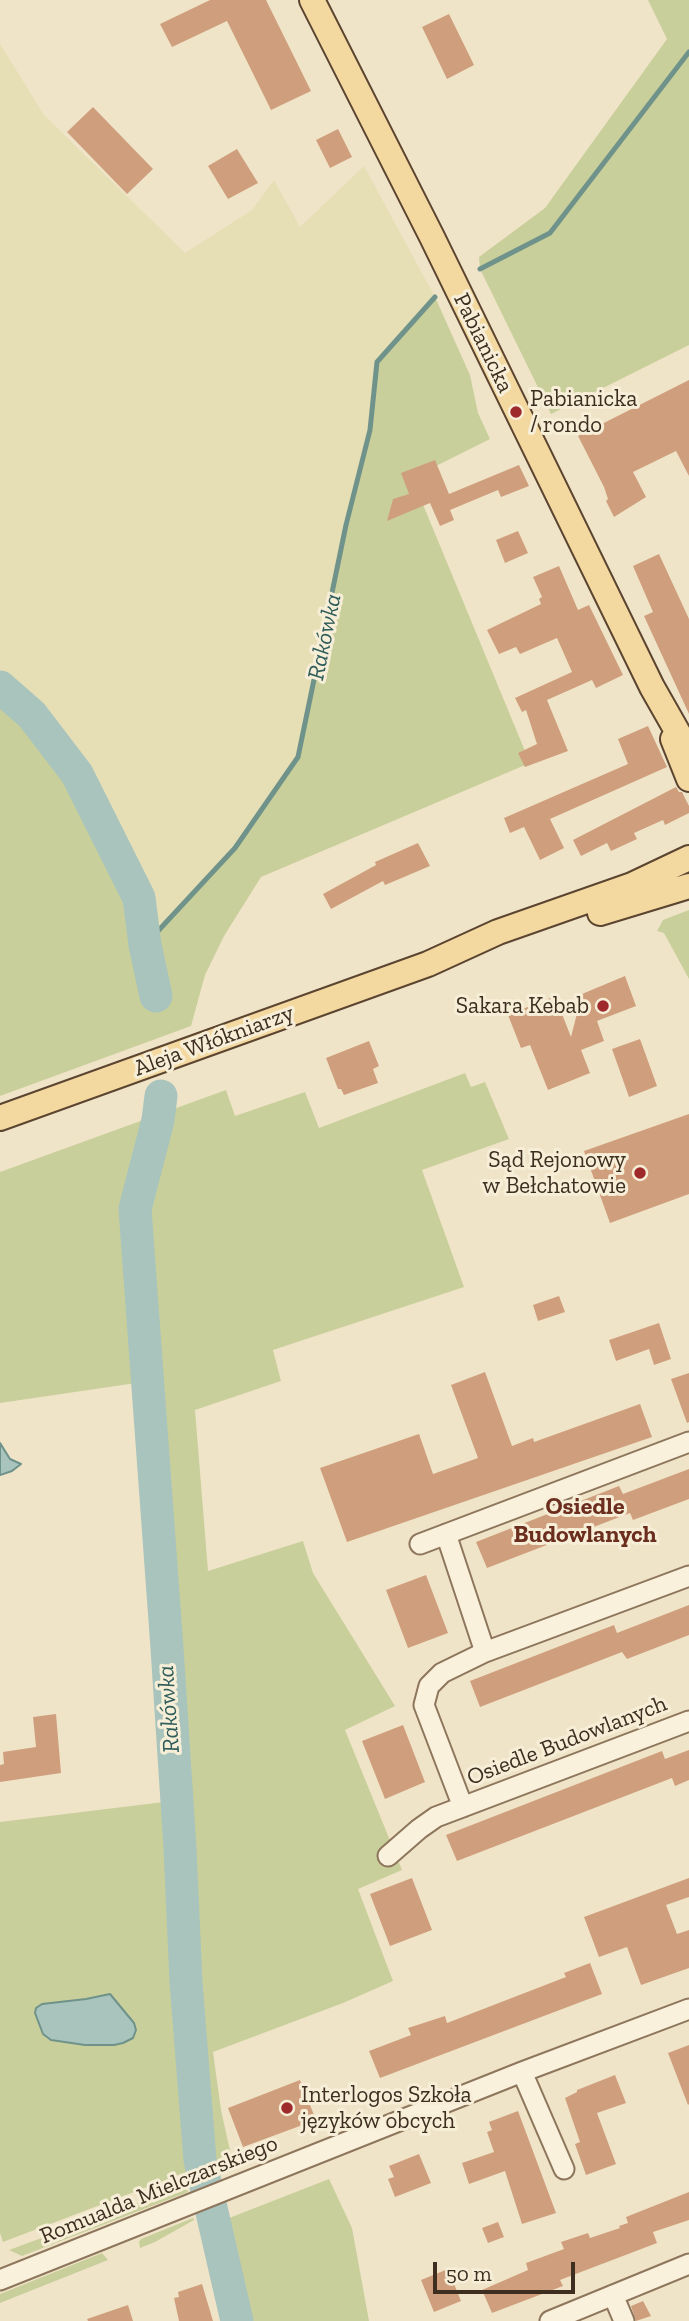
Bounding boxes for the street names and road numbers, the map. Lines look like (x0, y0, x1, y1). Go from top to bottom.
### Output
street label: Pabianicka (447, 289, 519, 397)
street label: Aleja Włókniarzy (130, 999, 298, 1083)
street label: Osiedle Budowlanych (463, 1690, 671, 1792)
street label: Romualda Mielczarskiego (36, 2130, 282, 2250)

